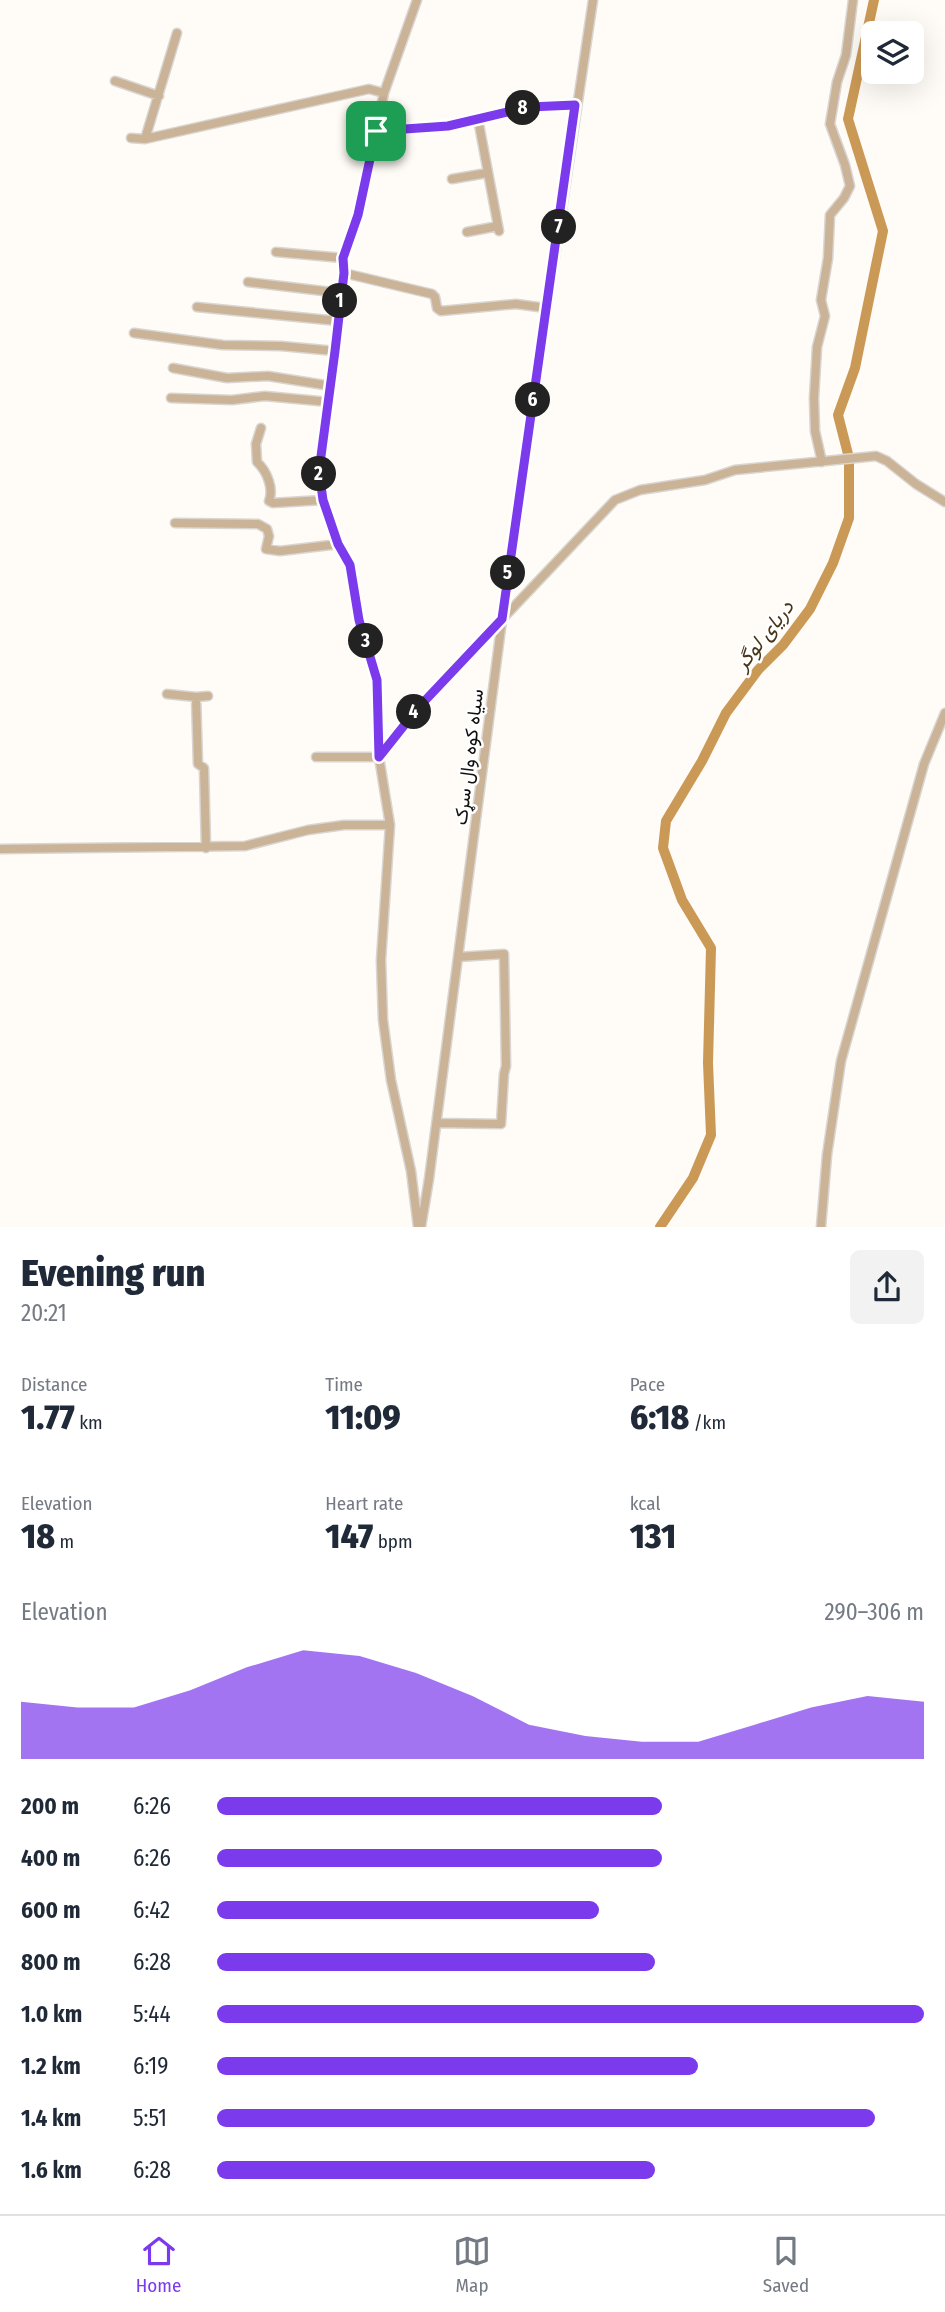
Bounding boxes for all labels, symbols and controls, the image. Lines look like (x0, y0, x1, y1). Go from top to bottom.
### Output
map controls (861, 21, 924, 84)
button: layers (861, 21, 924, 84)
pin: 8 (505, 90, 540, 126)
text: 8 (517, 96, 528, 119)
pin (346, 101, 406, 161)
icon: arrive (357, 112, 395, 150)
pin: 7 (542, 210, 576, 244)
text: 7 (554, 215, 563, 238)
pin: 1 (322, 284, 358, 318)
text: 1 (335, 289, 344, 312)
pin: 6 (516, 382, 550, 418)
text: 6 (528, 388, 537, 411)
pin: 2 (302, 456, 336, 491)
text: 2 (314, 462, 323, 485)
pin: 5 (490, 556, 526, 590)
text: 5 (503, 561, 512, 584)
water label: دریای لوگر (727, 594, 800, 677)
pin: 3 (348, 624, 384, 658)
text: 3 (361, 629, 370, 652)
street label: سیاه کوه وال سړک (449, 688, 490, 827)
pin: 4 (396, 694, 432, 730)
text: 4 (409, 700, 418, 723)
text: Evening run (21, 1250, 205, 1296)
button: share (850, 1250, 924, 1324)
text: 20:21 (21, 1299, 67, 1327)
text: Distance (21, 1373, 88, 1396)
text: Time (325, 1373, 363, 1396)
text: Pace (630, 1373, 665, 1396)
text: 1.77 (21, 1396, 75, 1438)
text: 11:09 (325, 1396, 401, 1438)
text: 6:18 (630, 1396, 689, 1438)
text: km (75, 1411, 103, 1434)
text: /km (689, 1411, 726, 1434)
text: Elevation (21, 1492, 93, 1515)
text: Heart rate (325, 1492, 403, 1515)
text: kcal (630, 1492, 660, 1515)
text: 18 (21, 1515, 55, 1557)
text: 147 (325, 1515, 373, 1557)
text: 131 (630, 1515, 676, 1557)
text: m (55, 1530, 74, 1553)
text: bpm (373, 1530, 413, 1553)
text: Elevation (21, 1598, 108, 1626)
text: 290–306 m (824, 1598, 924, 1626)
text: 200 m (21, 1792, 79, 1820)
text: 6:26 (133, 1792, 171, 1820)
text: 400 m (21, 1844, 80, 1872)
text: 6:26 (133, 1844, 171, 1872)
text: 600 m (21, 1896, 80, 1924)
text: 6:42 (133, 1896, 170, 1924)
text: 800 m (21, 1948, 81, 1976)
text: 6:28 (133, 1948, 171, 1976)
text: 1.0 km (21, 2000, 82, 2028)
text: 5:44 (133, 2000, 171, 2028)
text: 1.2 km (21, 2052, 81, 2080)
text: 6:19 (133, 2052, 169, 2080)
text: 1.4 km (21, 2104, 81, 2132)
text: 5:51 (133, 2104, 167, 2132)
text: 1.6 km (21, 2156, 82, 2184)
text: 6:28 (133, 2156, 171, 2184)
tab: Home (136, 2232, 181, 2297)
tab: Map (453, 2232, 491, 2297)
tab: Saved (763, 2232, 809, 2297)

